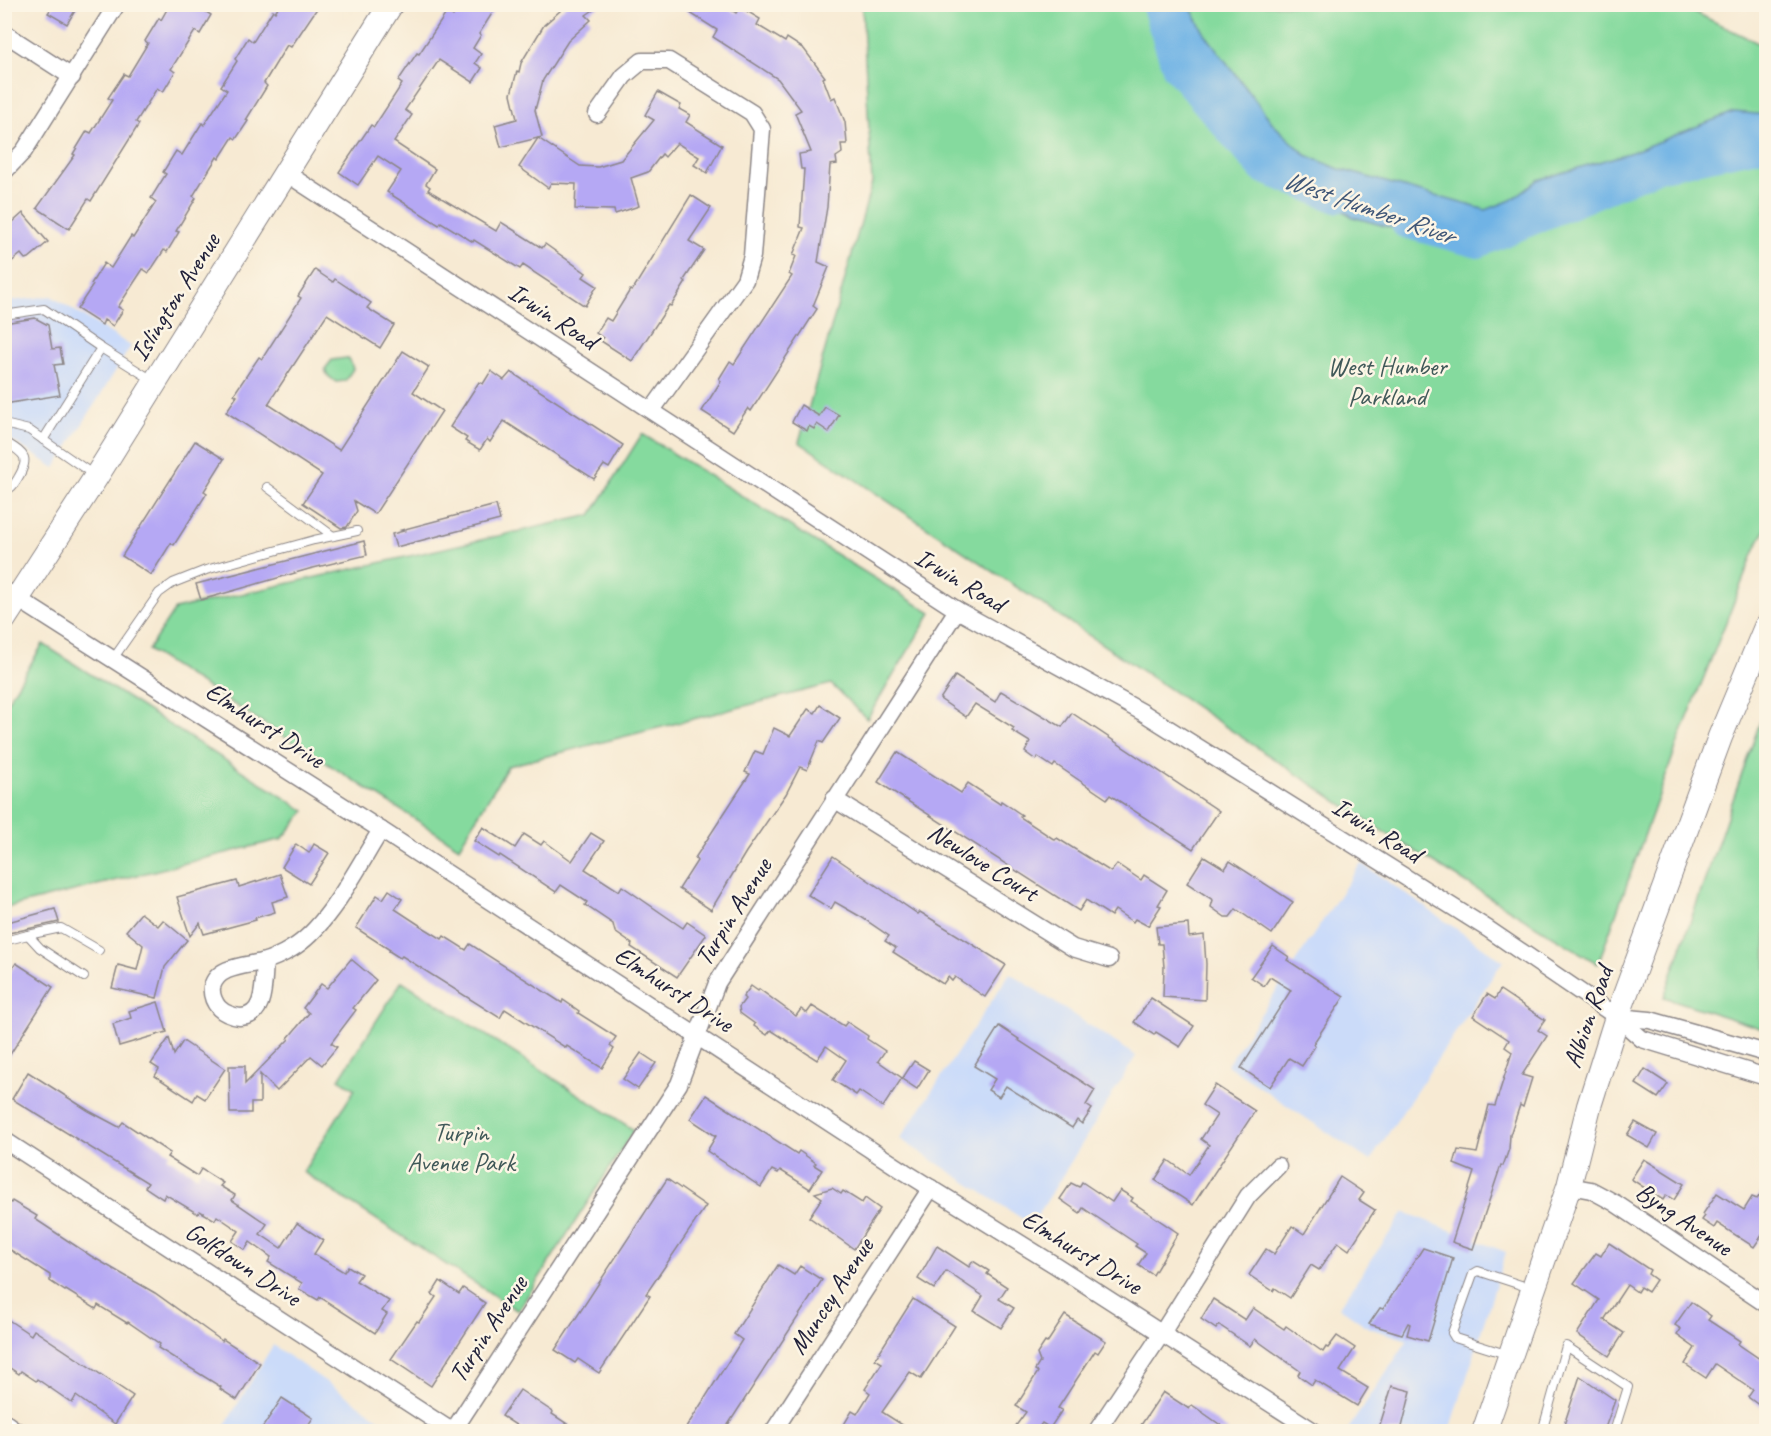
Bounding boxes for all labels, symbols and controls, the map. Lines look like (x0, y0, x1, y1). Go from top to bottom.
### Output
water label: West Humber River (1280, 162, 1463, 254)
street label: Islington Avenue (123, 226, 228, 367)
street label: Irwin Road (502, 275, 607, 359)
park label: West Humber Parkland (1327, 350, 1448, 413)
street label: Irwin Road (909, 540, 1014, 622)
street label: Elmhurst Drive (199, 674, 332, 777)
street label: Irwin Road (1326, 790, 1431, 872)
street label: Newlove Court (922, 815, 1046, 910)
street label: Turpin Avenue (687, 851, 780, 972)
street label: Elmhurst Drive (608, 938, 741, 1041)
street label: Albion Road (1555, 958, 1622, 1072)
park label: Turpin Avenue Park (407, 1116, 517, 1179)
street label: Byng Avenue (1629, 1175, 1740, 1264)
street label: Elmhurst Drive (1016, 1202, 1149, 1303)
street label: Golfdown Drive (179, 1215, 309, 1315)
street label: Muncey Avenue (781, 1230, 882, 1360)
street label: Turpin Avenue (441, 1268, 536, 1389)

